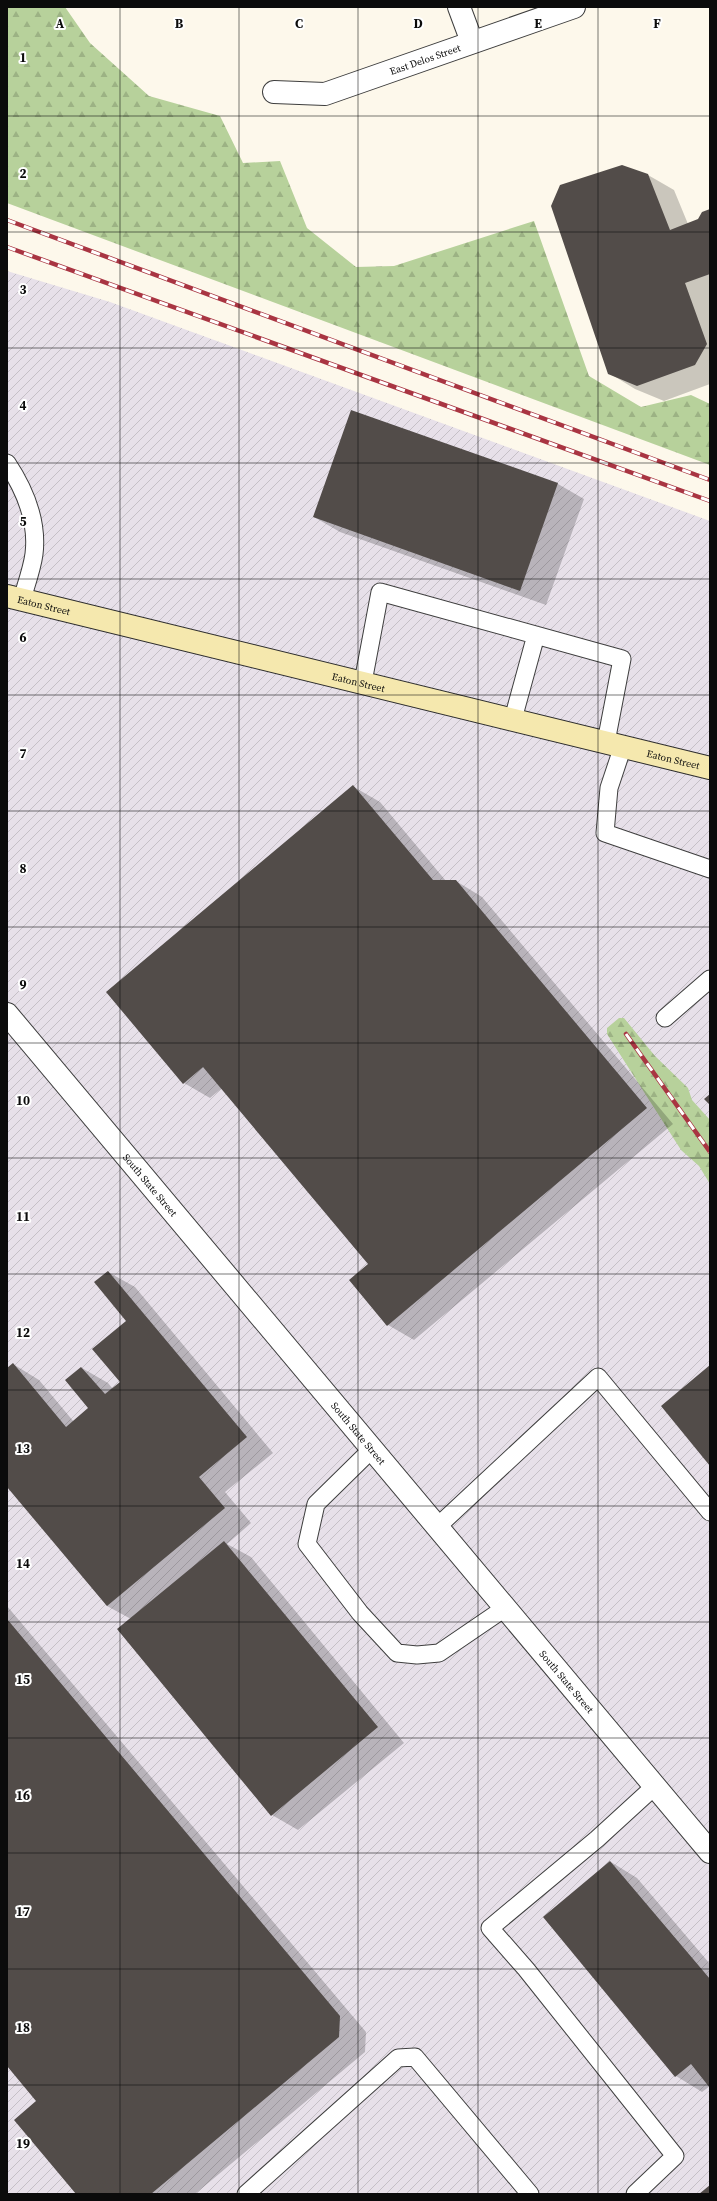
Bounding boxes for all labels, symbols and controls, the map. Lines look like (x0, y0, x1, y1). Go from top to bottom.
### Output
text: A (56, 15, 65, 32)
text: B (175, 15, 184, 32)
text: C (295, 15, 303, 32)
text: D (413, 15, 423, 32)
text: E (534, 15, 542, 32)
text: F (653, 15, 661, 32)
street label: East Delos Street (388, 41, 463, 78)
text: 1 (19, 49, 27, 66)
text: 2 (19, 165, 27, 182)
text: 3 (19, 281, 27, 298)
text: 4 (19, 397, 27, 414)
text: 5 (19, 513, 27, 530)
street label: Eaton Street (16, 593, 72, 618)
text: 6 (19, 629, 27, 646)
street label: Eaton Street (331, 670, 387, 695)
text: 7 (19, 745, 27, 762)
street label: Eaton Street (645, 747, 702, 772)
text: 8 (19, 860, 27, 877)
text: 9 (19, 976, 27, 993)
text: 10 (16, 1092, 30, 1109)
street label: South State Street (120, 1151, 180, 1220)
text: 11 (16, 1208, 30, 1225)
text: 12 (16, 1324, 30, 1341)
street label: South State Street (328, 1399, 389, 1468)
text: 13 (16, 1440, 30, 1457)
text: 14 (16, 1555, 30, 1572)
street label: South State Street (536, 1648, 597, 1716)
text: 15 (16, 1671, 30, 1688)
text: 16 (16, 1787, 30, 1804)
text: 17 (16, 1903, 30, 1920)
text: 18 (16, 2019, 30, 2036)
text: 19 (16, 2135, 30, 2152)

